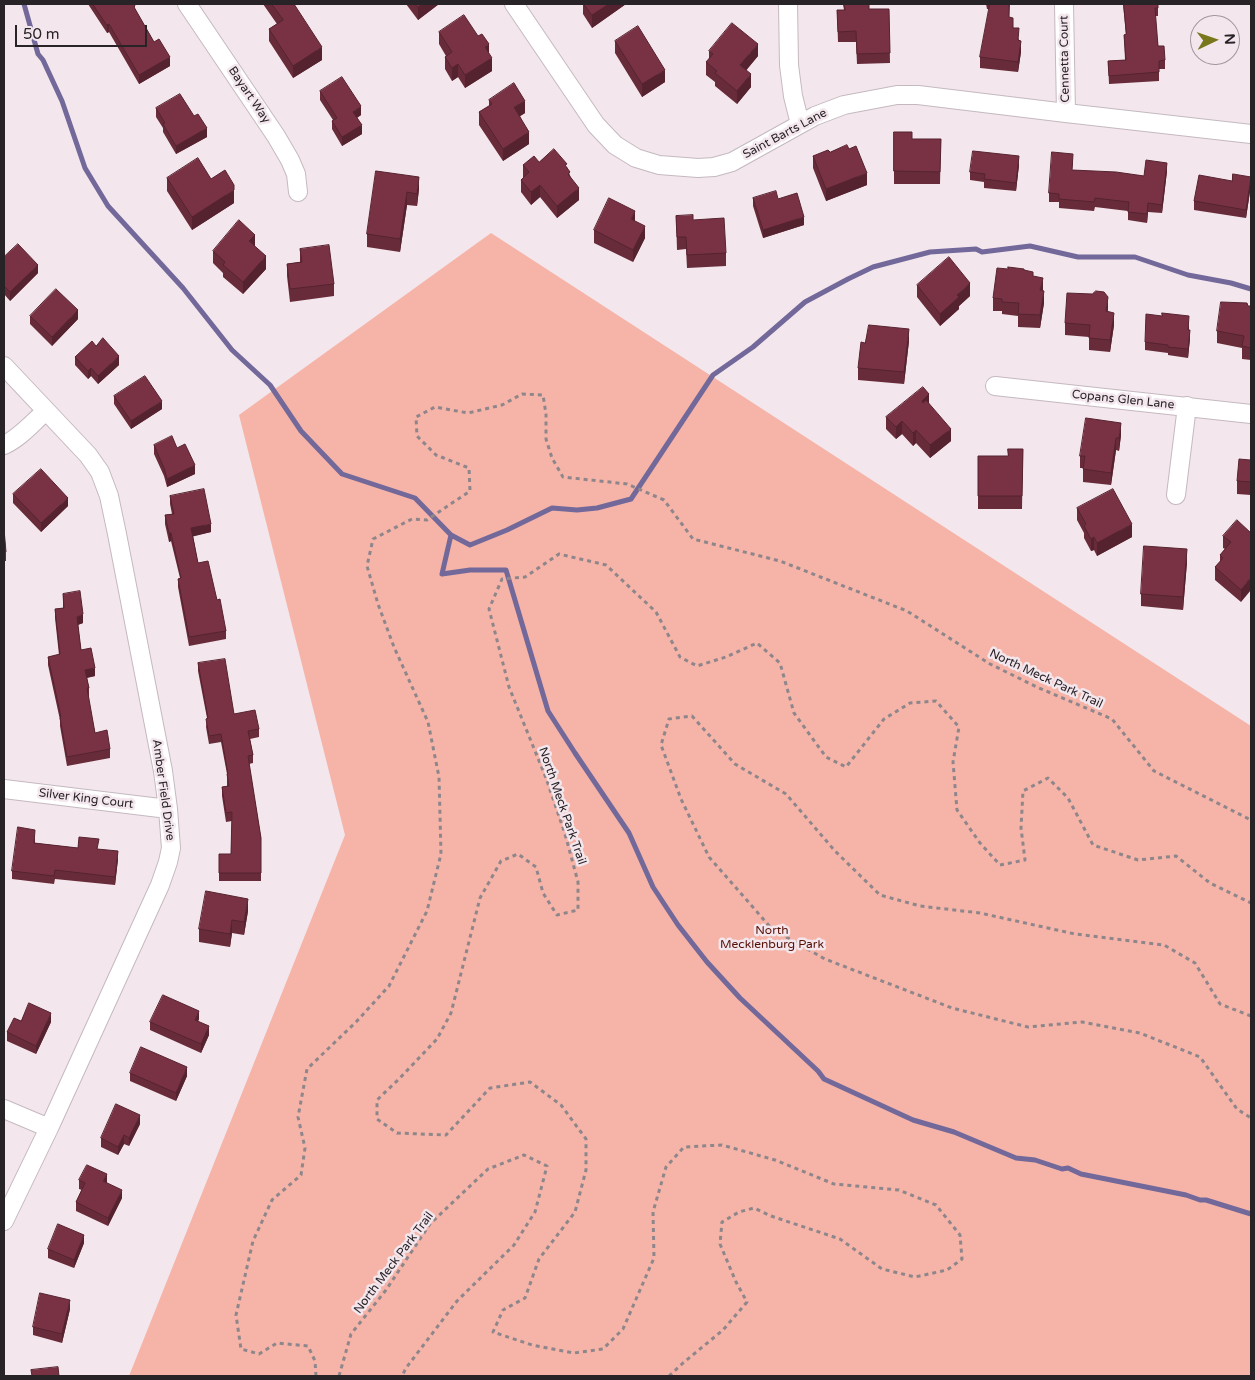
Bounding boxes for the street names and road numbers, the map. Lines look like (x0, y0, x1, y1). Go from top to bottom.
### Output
street label: Cennetta Court (1057, 15, 1073, 103)
street label: Bayart Way (225, 64, 273, 126)
street label: Saint Barts Lane (741, 106, 829, 162)
street label: Copans Glen Lane (1071, 387, 1175, 413)
street label: North Meck Park Trail (987, 646, 1105, 712)
street label: Amber Field Drive (149, 738, 177, 842)
street label: North Meck Park Trail (535, 745, 589, 867)
street label: Silver King Court (38, 786, 134, 812)
street label: North Meck Park Trail (351, 1209, 437, 1317)

